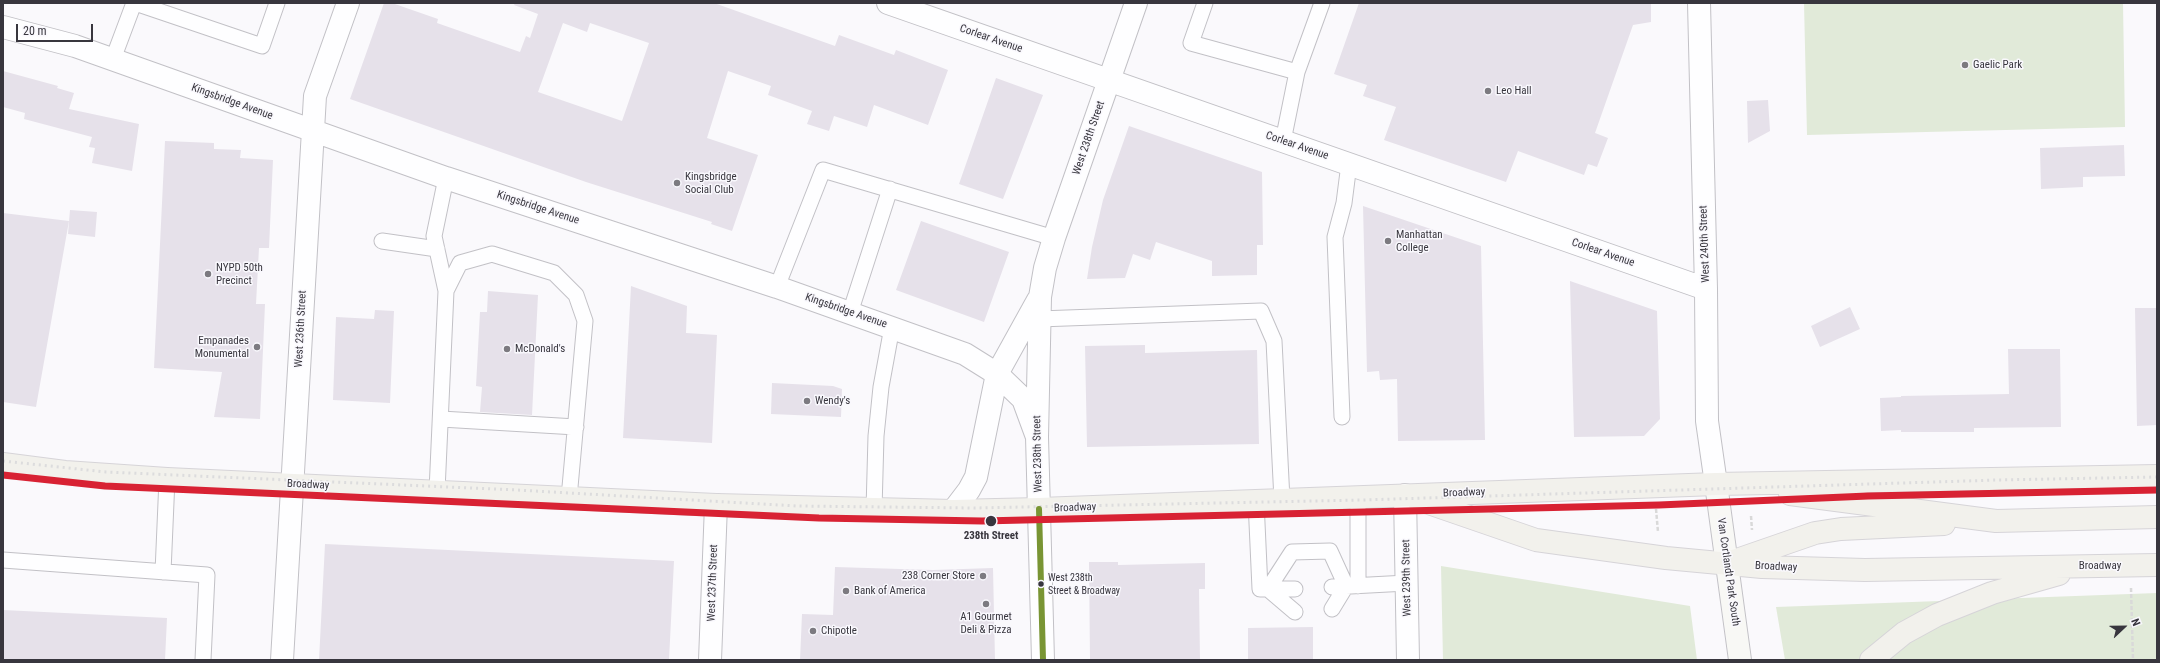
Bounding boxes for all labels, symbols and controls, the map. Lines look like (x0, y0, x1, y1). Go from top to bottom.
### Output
scale bar (18, 16, 95, 42)
street label: Corlear Avenue (958, 22, 1024, 56)
text: 20 m (23, 24, 47, 38)
place label: Gaelic Park (1973, 58, 2022, 72)
marker: Gaelic Park (1960, 60, 1970, 70)
street label: Kingsbridge Avenue (189, 81, 275, 123)
place label: Leo Hall (1496, 84, 1532, 98)
marker: Leo Hall (1483, 86, 1493, 96)
street label: West 238th Street (1070, 99, 1108, 177)
street label: Corlear Avenue (1264, 129, 1330, 163)
place label: Kingsbridge Social Club (685, 170, 737, 196)
marker: Kingsbridge Social Club (672, 178, 682, 188)
street label: Kingsbridge Avenue (495, 188, 581, 228)
street label: West 240th Street (1697, 205, 1713, 283)
place label: Manhattan College (1396, 228, 1443, 254)
marker: Manhattan College (1383, 236, 1393, 246)
street label: Corlear Avenue (1570, 236, 1636, 270)
place label: NYPD 50th Precinct (216, 261, 263, 287)
marker: NYPD 50th Precinct (203, 269, 213, 279)
street label: West 236th Street (292, 290, 310, 368)
street label: Kingsbridge Avenue (803, 291, 889, 331)
place label: Empanades Monumental (195, 334, 249, 360)
marker: Empanades Monumental (252, 342, 262, 352)
place label: McDonald's (515, 342, 565, 356)
marker: McDonald's (502, 344, 512, 354)
place label: Wendy's (815, 394, 850, 408)
marker: Wendy's (802, 396, 812, 406)
street label: West 238th Street (1031, 415, 1045, 493)
street label: Broadway (286, 477, 330, 493)
street label: Broadway (1443, 486, 1485, 500)
street label: Broadway (1054, 501, 1096, 515)
marker: 238th Street (984, 514, 998, 528)
street label: Van Cortlandt Park South (1714, 517, 1742, 627)
place label: 238th Street (964, 529, 1018, 543)
street label: West 239th Street (1400, 539, 1414, 617)
street label: West 237th Street (705, 544, 721, 622)
street label: Broadway (1754, 559, 1798, 575)
street label: Broadway (2079, 559, 2121, 573)
place label: 238 Corner Store (902, 569, 975, 583)
marker: 238 Corner Store (978, 571, 988, 581)
place label: West 238th Street & Broadway (1048, 572, 1120, 596)
marker: West 238th Street & Broadway (1036, 579, 1046, 589)
place label: Bank of America (854, 584, 926, 598)
marker: Bank of America (841, 586, 851, 596)
marker: A1 Gourmet Deli & Pizza (981, 599, 991, 609)
north arrow (2104, 607, 2144, 647)
place label: A1 Gourmet Deli & Pizza (960, 610, 1012, 636)
text: N (2128, 617, 2143, 628)
place label: Chipotle (821, 624, 857, 638)
marker: Chipotle (808, 626, 818, 636)

